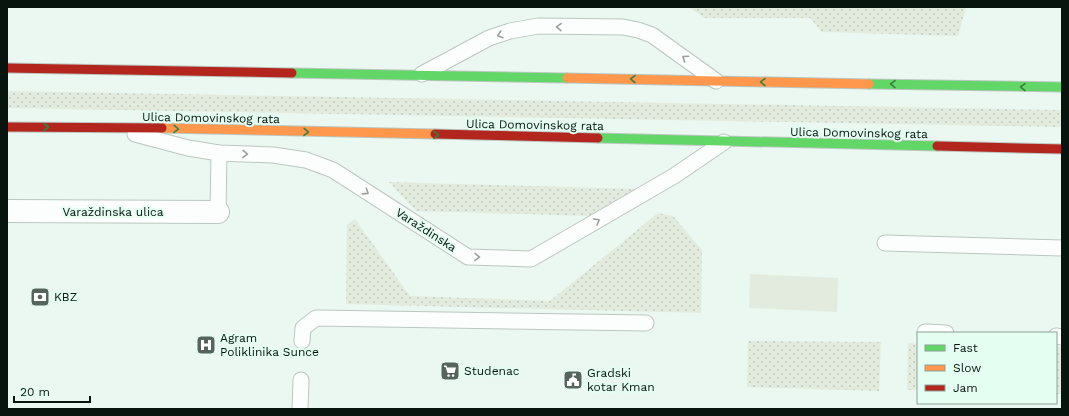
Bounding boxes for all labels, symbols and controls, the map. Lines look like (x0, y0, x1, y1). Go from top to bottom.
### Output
one-way arrow (556, 22, 562, 31)
one-way arrow (497, 30, 504, 38)
one-way arrow (682, 56, 689, 63)
one-way arrow (630, 75, 636, 84)
one-way arrow (760, 78, 766, 86)
one-way arrow (890, 80, 896, 88)
one-way arrow (1020, 82, 1026, 91)
street label: Ulica Domovinskog rata (142, 110, 280, 126)
street label: Ulica Domovinskog rata (466, 117, 604, 133)
one-way arrow (43, 123, 49, 131)
one-way arrow (173, 125, 179, 133)
street label: Ulica Domovinskog rata (790, 125, 928, 141)
one-way arrow (303, 128, 309, 136)
one-way arrow (433, 131, 439, 139)
one-way arrow (242, 150, 248, 158)
one-way arrow (362, 187, 369, 194)
street label: Varaždinska ulica (62, 205, 164, 219)
street label: Varaždinska (393, 205, 459, 255)
one-way arrow (593, 218, 600, 225)
one-way arrow (474, 253, 480, 261)
bank icon: KBZ (29, 286, 51, 308)
place label: KBZ (54, 290, 77, 304)
place label: Agram Poliklinika Sunce (220, 331, 319, 359)
legend (917, 332, 1057, 404)
hospital icon: Agram Poliklinika Sunce (195, 334, 217, 356)
text: Fast (953, 341, 978, 355)
supermarket icon: Studenac (439, 360, 461, 382)
text: Slow (953, 361, 981, 375)
place label: Studenac (464, 364, 520, 378)
place label: Gradski kotar Kman (587, 366, 655, 394)
public building icon: Gradski kotar Kman (562, 369, 584, 391)
scale bar (14, 378, 90, 404)
text: Jam (953, 381, 978, 395)
text: 20 m (20, 385, 50, 399)

